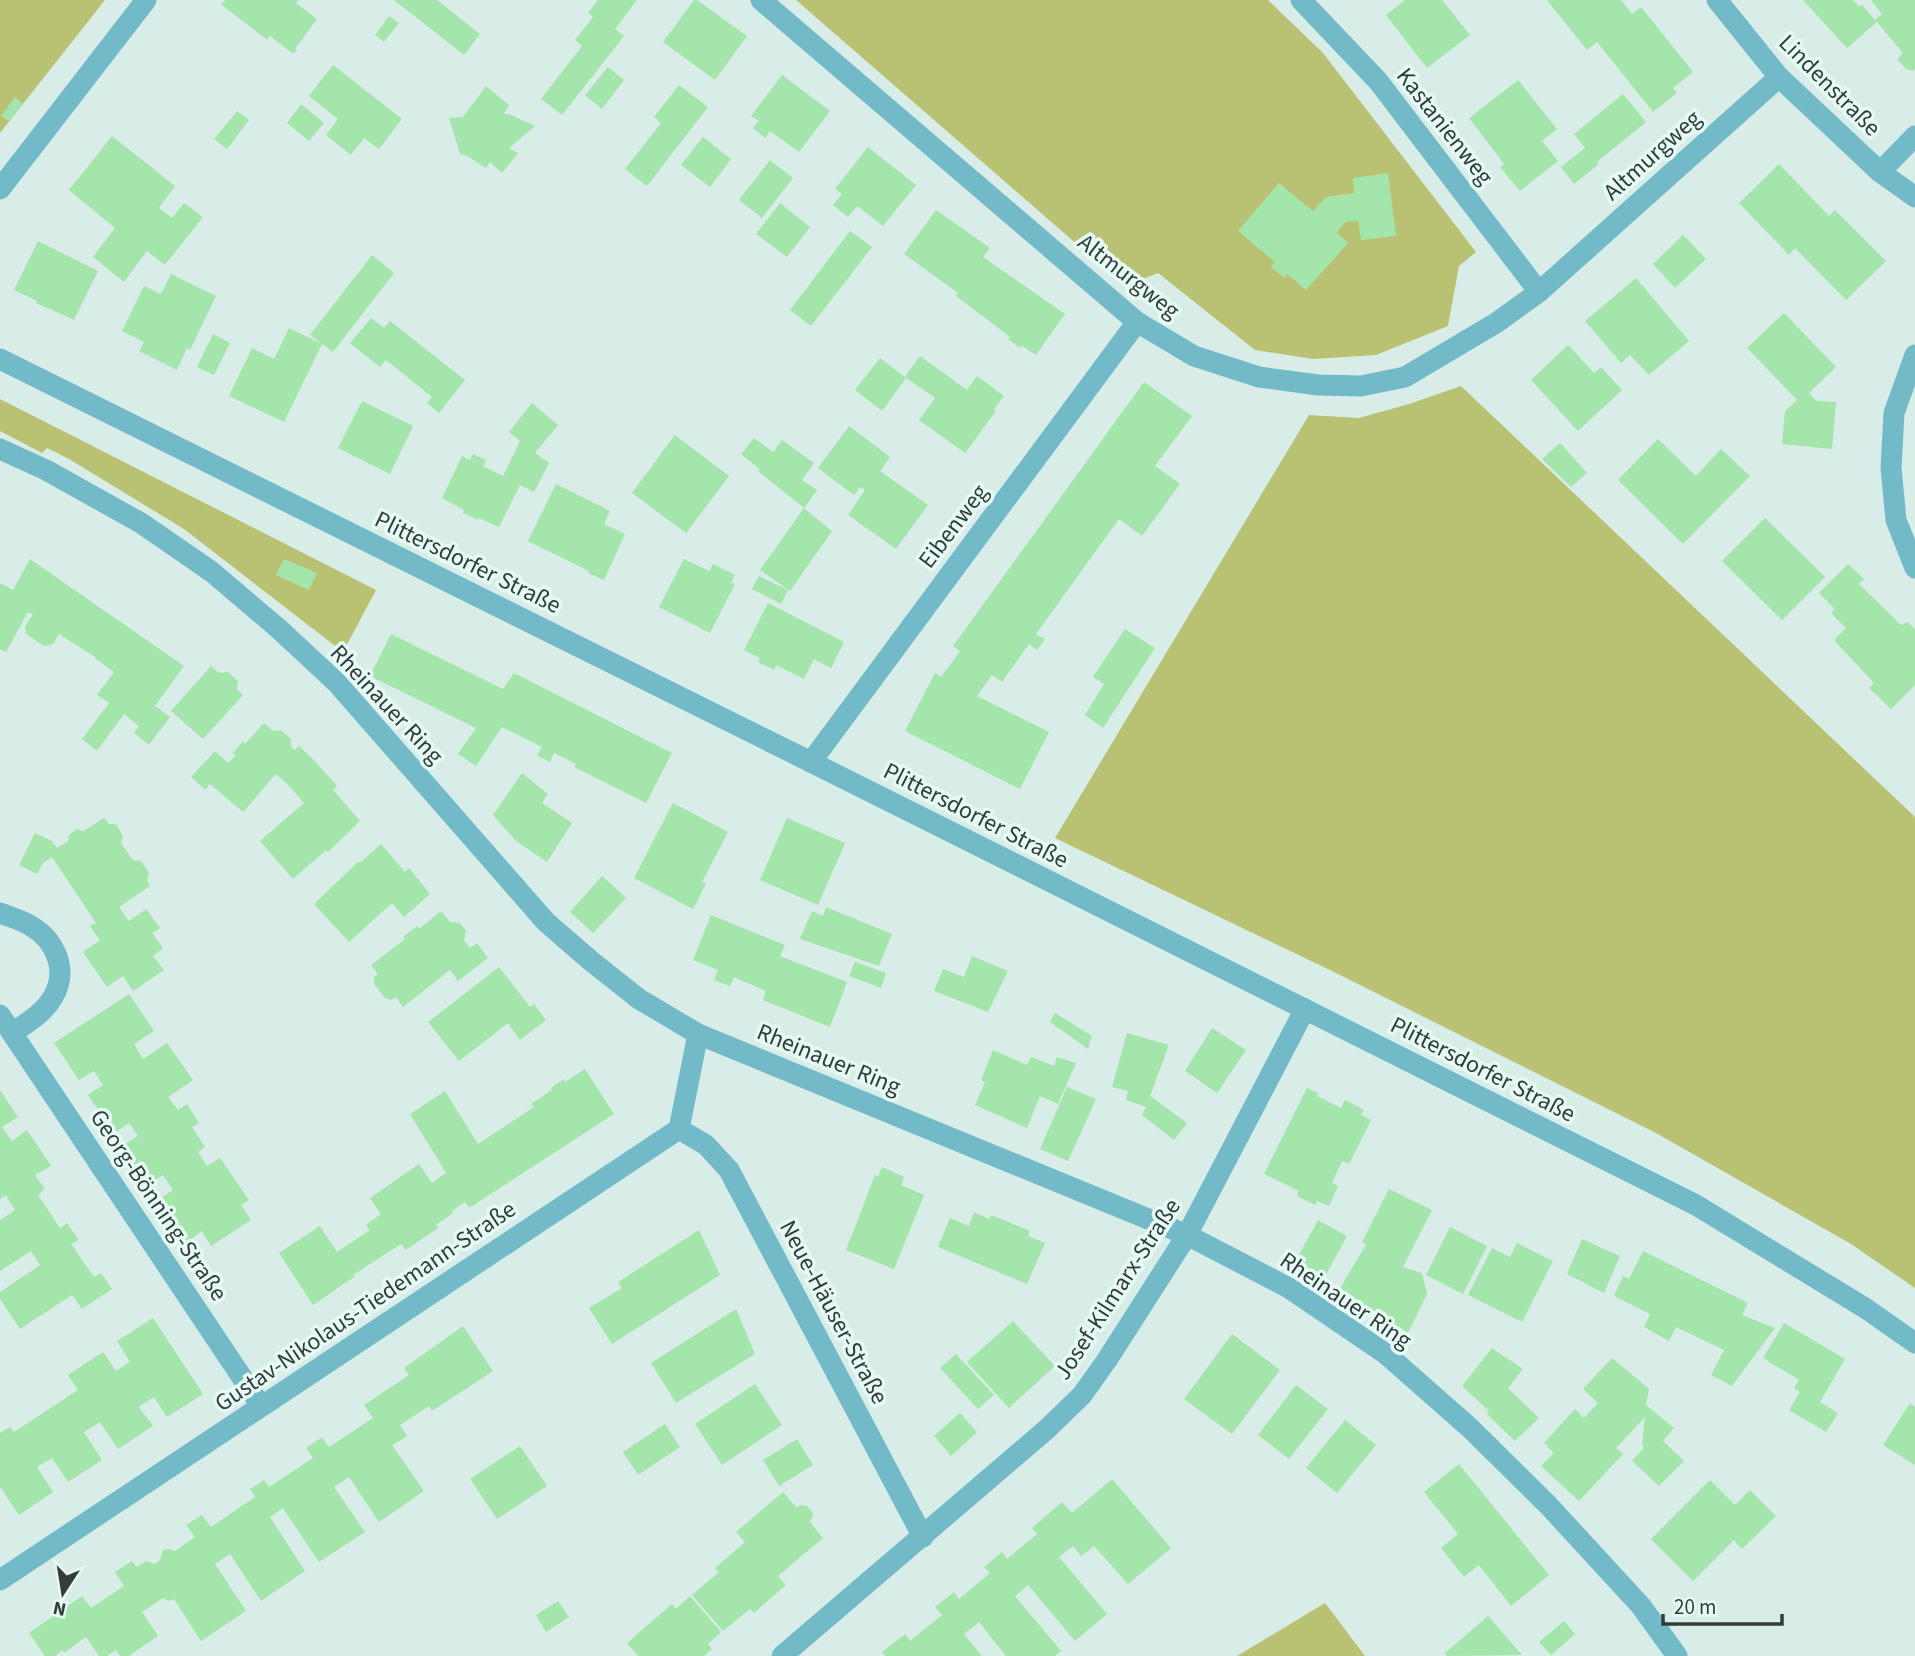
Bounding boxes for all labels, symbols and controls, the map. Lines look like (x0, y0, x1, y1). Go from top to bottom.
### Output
street label: Lindenstraße (1770, 26, 1889, 145)
street label: Kastanienweg (1388, 60, 1502, 192)
street label: Altmurgweg (1596, 102, 1709, 209)
street label: Altmurgweg (1070, 225, 1187, 328)
street label: Eibenweg (910, 477, 997, 576)
street label: Plittersdorfer Straße (369, 502, 567, 623)
street label: Rheinauer Ring (322, 637, 451, 772)
street label: Plittersdorfer Straße (877, 754, 1074, 877)
street label: Plittersdorfer Straße (1384, 1008, 1581, 1131)
street label: Rheinauer Ring (752, 1015, 906, 1104)
street label: Georg-Bönning-Straße (81, 1102, 236, 1308)
street label: Gustav-Nikolaus-Tiedemann-Straße (208, 1192, 523, 1421)
street label: Josef-Kilmarx-Straße (1046, 1192, 1189, 1387)
street label: Neue-Häuser-Straße (770, 1214, 897, 1410)
street label: Rheinauer Ring (1273, 1243, 1419, 1358)
north arrow (28, 1558, 98, 1628)
scale bar (1663, 1582, 1782, 1626)
text: 20 m (1674, 1592, 1716, 1622)
text: N (51, 1594, 69, 1623)

